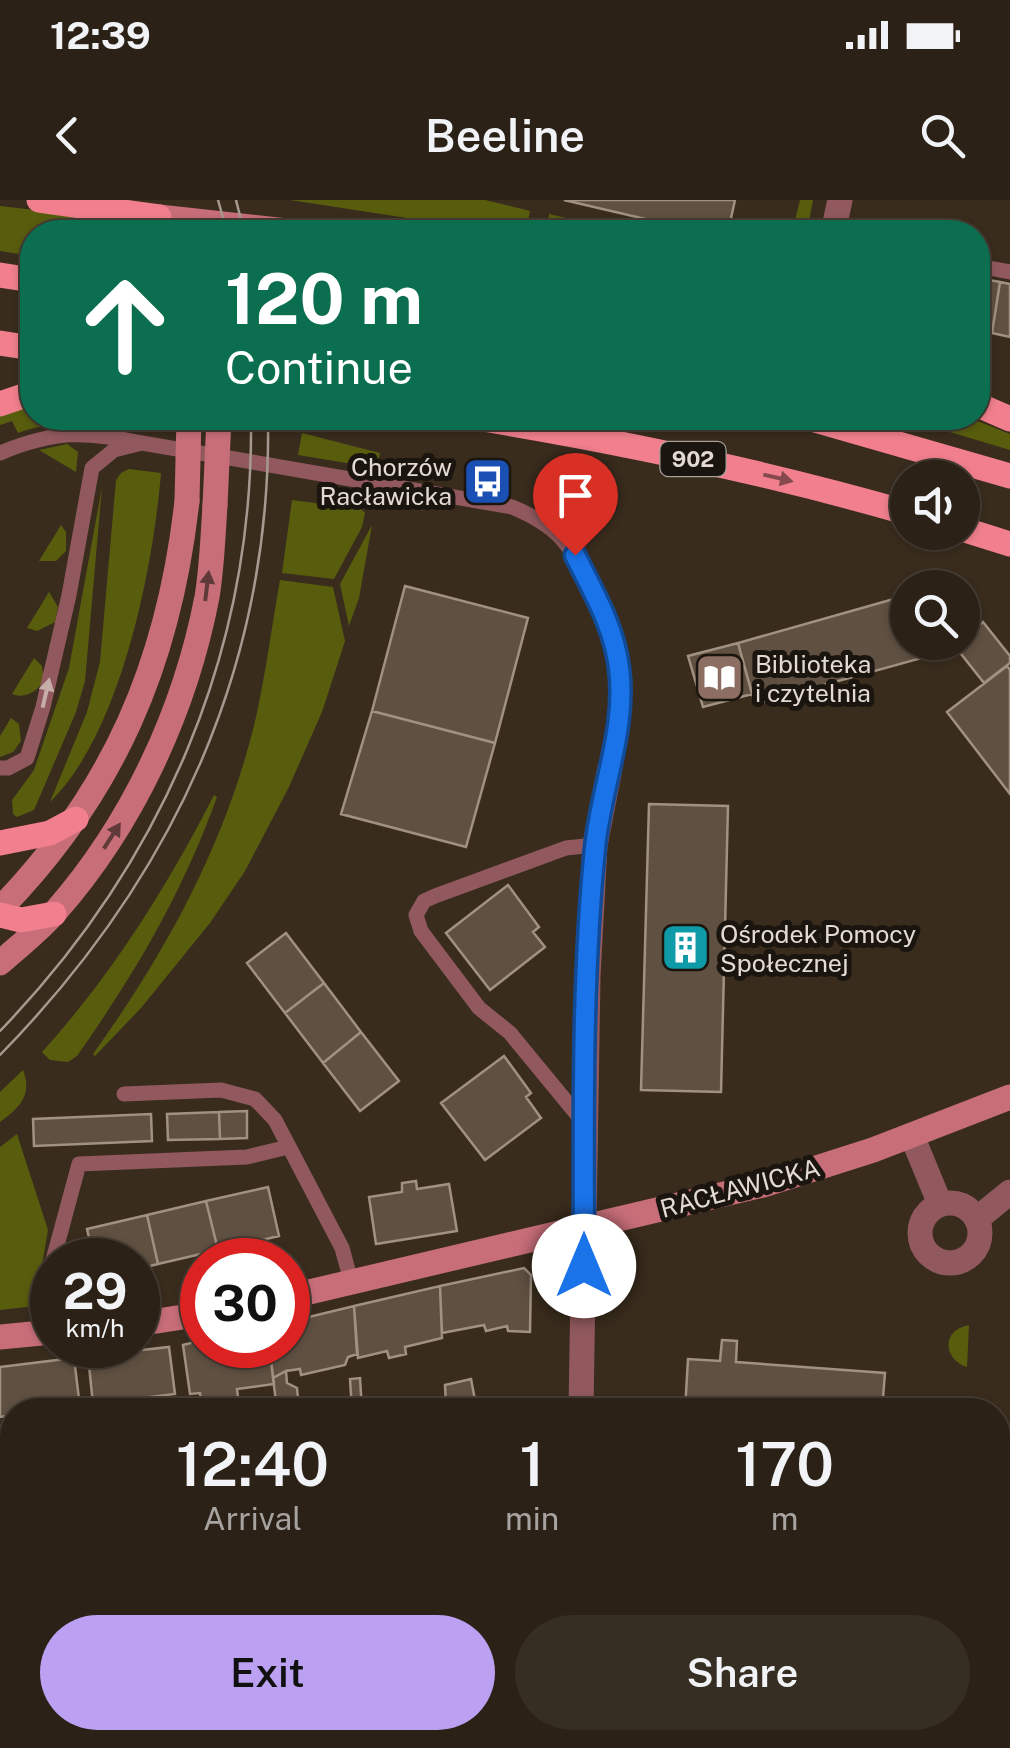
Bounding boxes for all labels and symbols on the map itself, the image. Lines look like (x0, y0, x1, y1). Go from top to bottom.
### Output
road number: 902 (660, 442, 726, 476)
place label: Chorzów Racławicka (320, 452, 452, 511)
pin (533, 453, 618, 556)
bus stop icon: Chorzów Racławicka (461, 455, 513, 507)
one-way arrow (763, 471, 794, 487)
one-way arrow (200, 570, 216, 601)
place label: Biblioteka i czytelnia (755, 649, 871, 708)
library icon: Biblioteka i czytelnia (694, 652, 746, 704)
one-way arrow (39, 677, 54, 708)
one-way arrow (103, 822, 121, 850)
place label: Ośrodek Pomocy Społecznej (720, 919, 916, 978)
building icon: Ośrodek Pomocy Społecznej (659, 922, 711, 974)
street label: RACŁAWICKA (657, 1152, 823, 1224)
position arrow (532, 1214, 636, 1318)
speed limit sign: 30 (180, 1238, 310, 1368)

